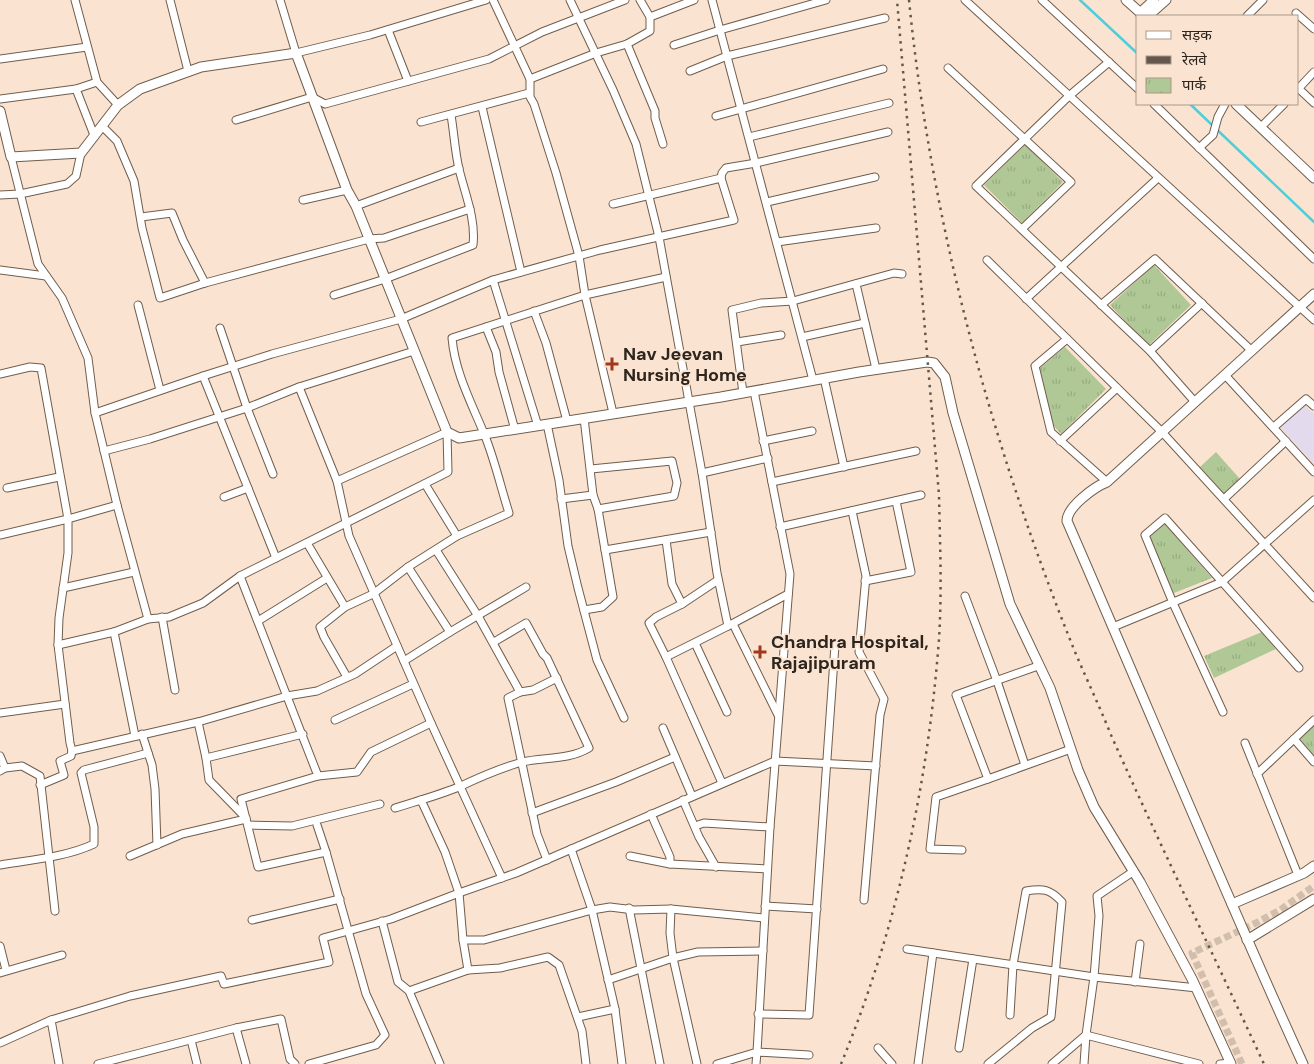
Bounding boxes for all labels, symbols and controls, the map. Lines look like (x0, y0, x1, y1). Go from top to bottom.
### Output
legend (1136, 15, 1299, 105)
text: सड़क (1182, 25, 1212, 45)
text: रेलवे (1181, 50, 1207, 70)
text: पार्क (1182, 75, 1206, 95)
place label: Nav Jeevan Nursing Home (623, 342, 747, 387)
marker: Nav Jeevan Nursing Home (605, 357, 619, 371)
place label: Chandra Hospital, Rajajipuram (771, 630, 929, 675)
marker: Chandra Hospital, Rajajipuram (753, 645, 767, 659)

